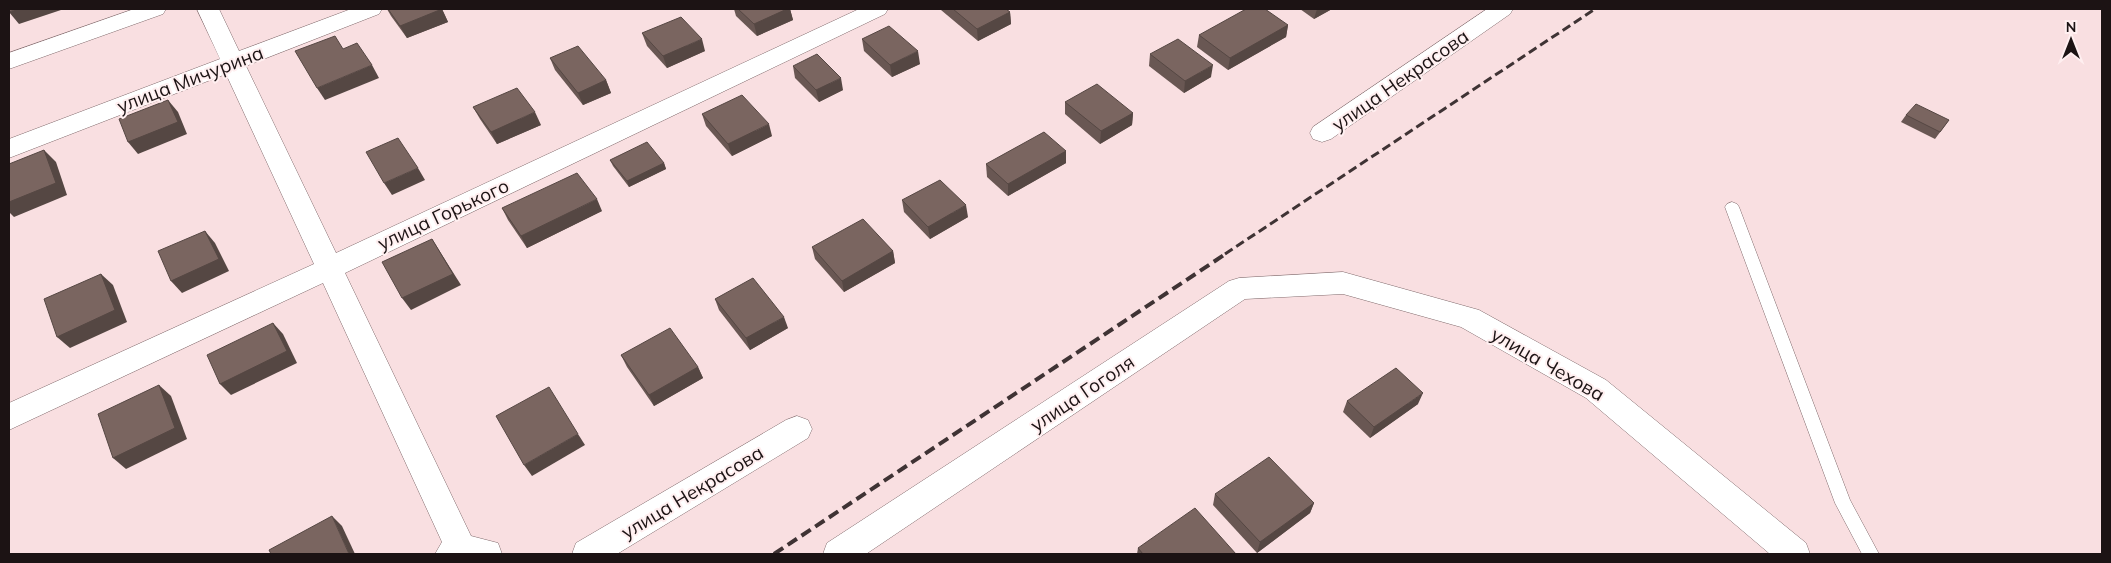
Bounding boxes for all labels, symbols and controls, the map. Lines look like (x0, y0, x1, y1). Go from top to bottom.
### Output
north arrow (2046, 15, 2096, 65)
text: N (2066, 18, 2076, 36)
street label: улица Некрасова (1327, 24, 1473, 136)
street label: улица Мичурина (113, 40, 267, 118)
street label: улица Горького (373, 173, 513, 255)
street label: улица Чехова (1487, 322, 1609, 406)
street label: улица Гоголя (1025, 349, 1139, 437)
street label: улица Некрасова (617, 440, 767, 544)

